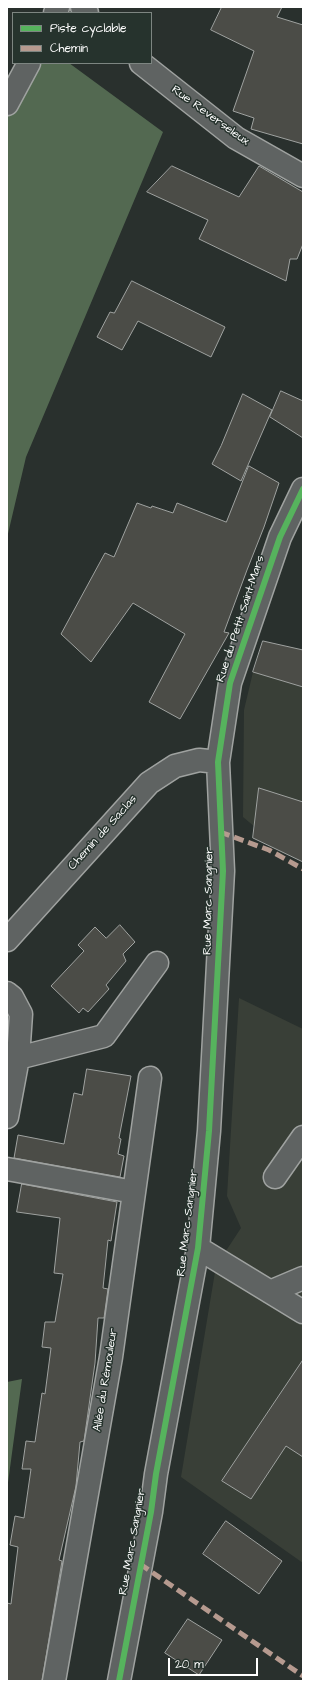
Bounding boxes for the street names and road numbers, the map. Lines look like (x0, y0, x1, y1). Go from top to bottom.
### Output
street label: Rue Reverseleux (168, 83, 252, 149)
street label: Rue du Petit Saint-Mars (214, 554, 268, 684)
street label: Chemin de Saclas (66, 793, 140, 873)
street label: Rue Marc Sangnier (201, 847, 217, 955)
street label: Rue Marc Sangnier (174, 1169, 202, 1277)
street label: Allée du Rémouleur (91, 1327, 121, 1433)
street label: Rue Marc Sangnier (117, 1488, 149, 1596)

